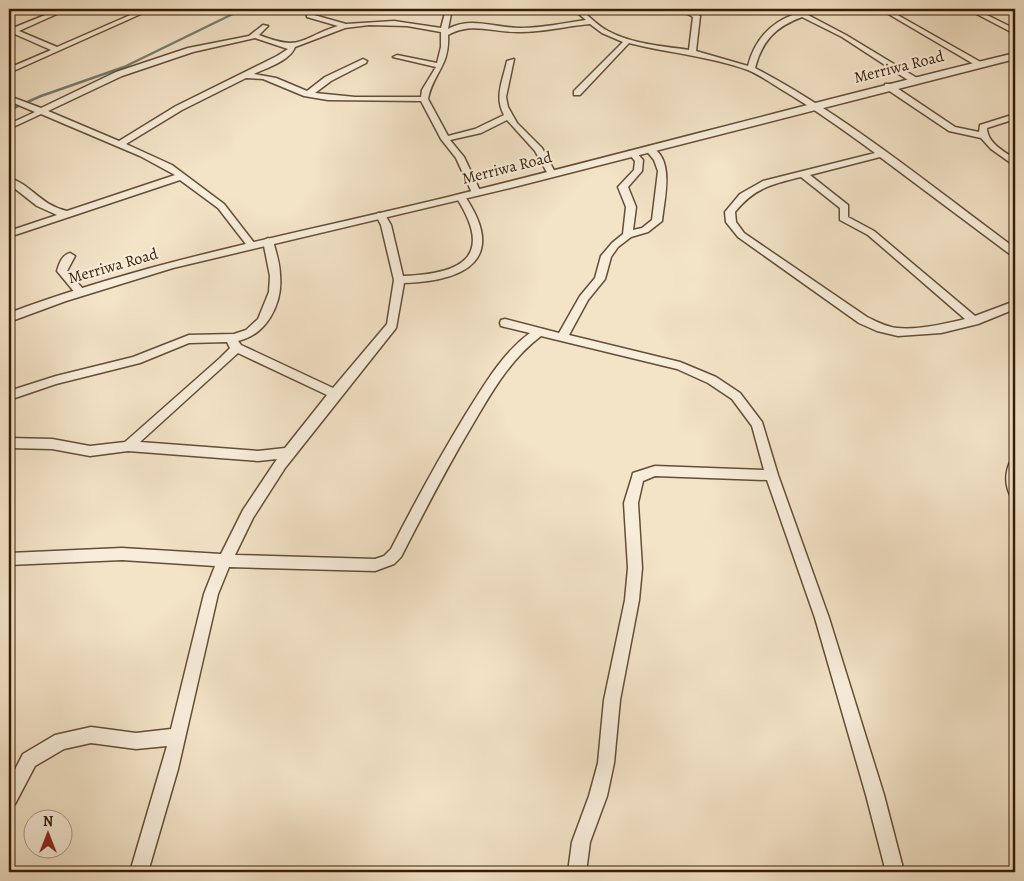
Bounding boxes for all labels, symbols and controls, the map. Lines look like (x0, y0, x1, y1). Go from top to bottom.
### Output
street label: Merriwa Road (852, 45, 947, 89)
street label: Merriwa Road (460, 146, 555, 190)
street label: Merriwa Road (66, 243, 161, 289)
north arrow (22, 808, 72, 858)
text: N (43, 812, 53, 831)

